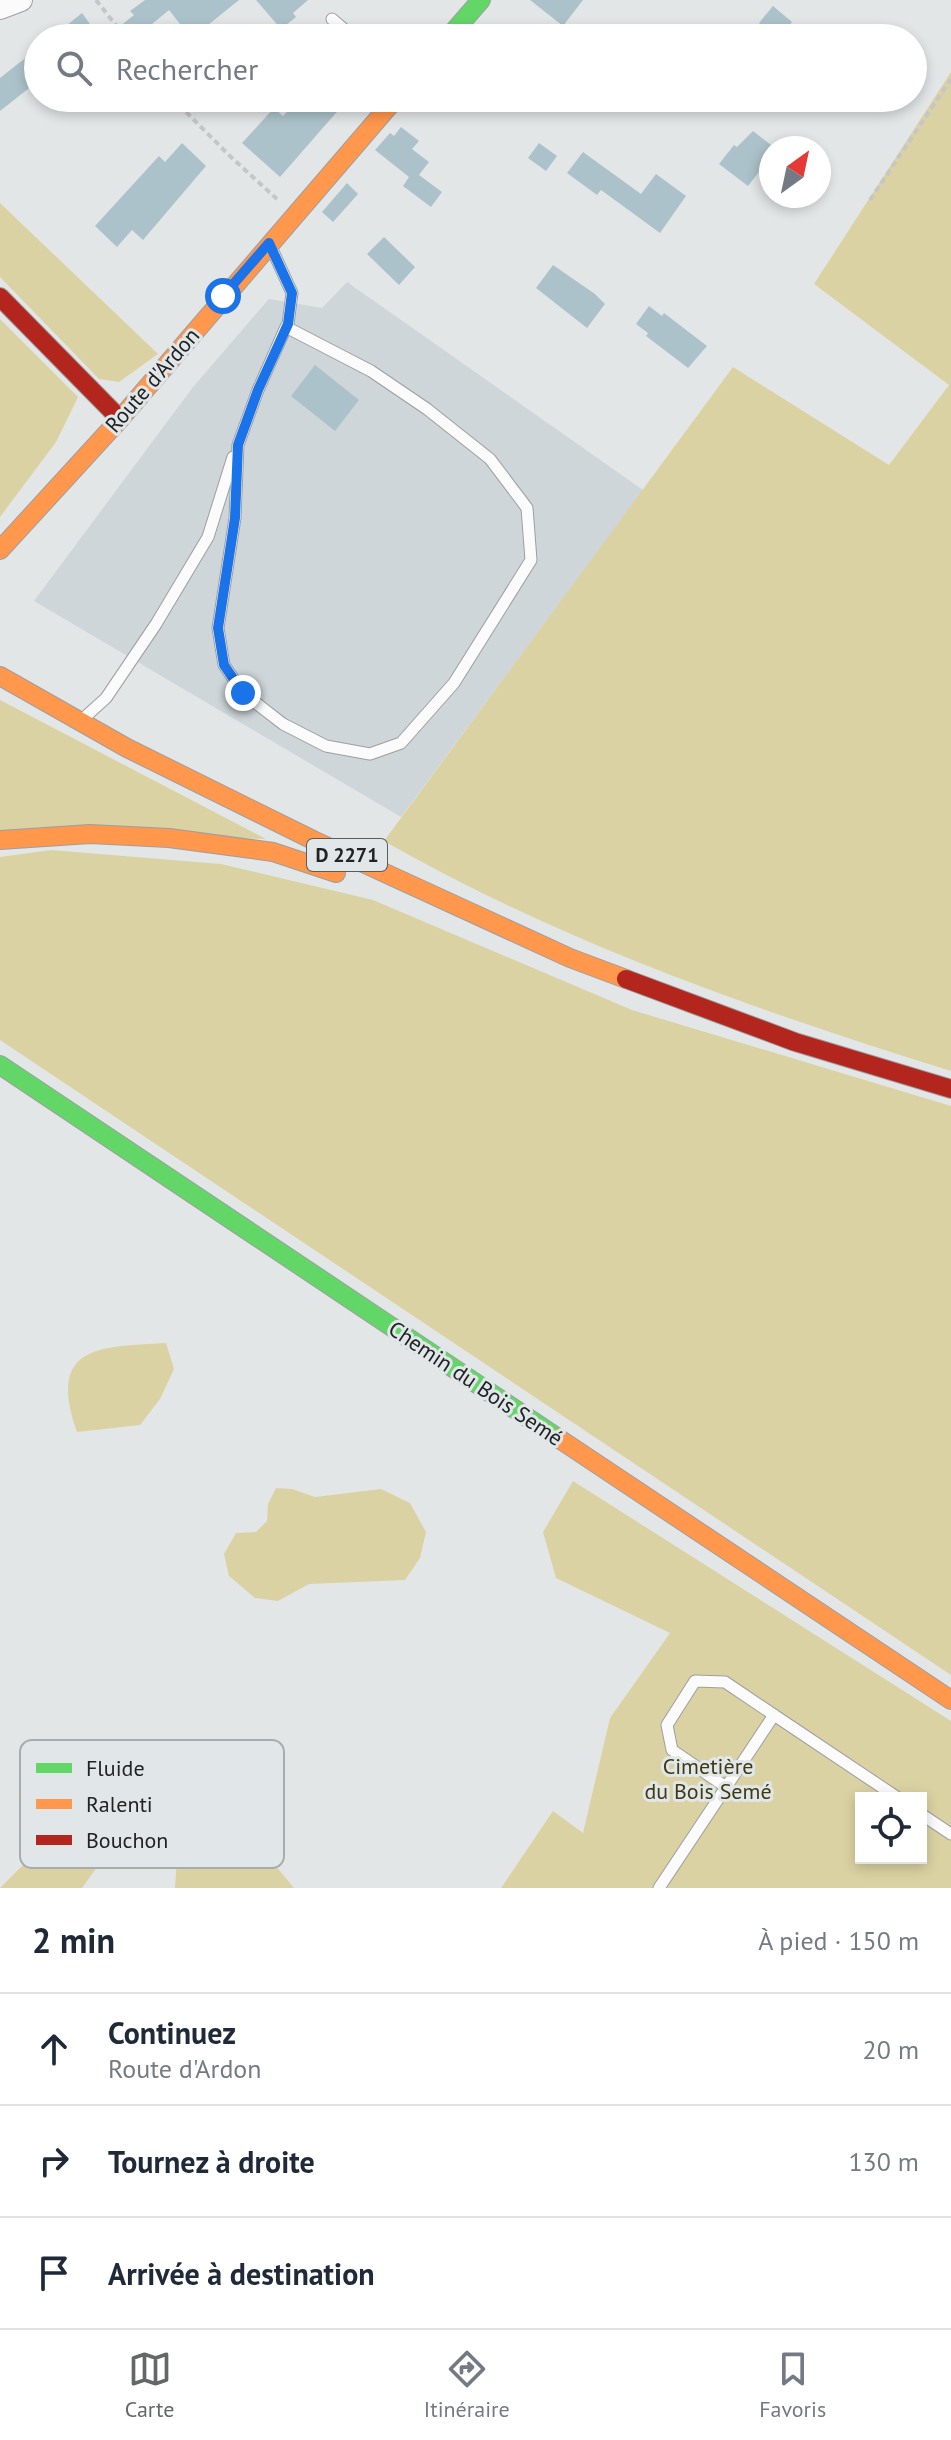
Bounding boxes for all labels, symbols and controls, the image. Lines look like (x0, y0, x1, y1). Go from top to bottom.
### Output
search box (24, 24, 927, 112)
icon: search (52, 46, 96, 90)
text: Rechercher (116, 49, 258, 88)
north arrow (759, 136, 831, 208)
route start (205, 278, 241, 314)
street label: Route d'Ardon (99, 322, 205, 438)
route end (225, 675, 261, 711)
road number: D 2271 (307, 839, 387, 871)
street label: Chemin du Bois Semé (383, 1314, 569, 1452)
legend (20, 1740, 284, 1868)
park label: Cimetière du Bois Semé (644, 1752, 772, 1805)
text: Fluide (86, 1754, 145, 1782)
text: Ralenti (86, 1790, 153, 1818)
map controls (855, 1792, 927, 1864)
button: locate (855, 1792, 927, 1864)
text: Bouchon (86, 1826, 168, 1854)
text: 2 min (32, 1918, 115, 1962)
text: À pied · 150 m (758, 1924, 919, 1957)
text: Continuez (108, 2013, 236, 2052)
icon: ahead (32, 2027, 76, 2071)
text: 20 m (863, 2033, 919, 2066)
text: Route d'Ardon (108, 2052, 262, 2085)
icon: right (32, 2139, 76, 2183)
text: Tournez à droite (108, 2142, 315, 2181)
text: 130 m (848, 2145, 919, 2178)
icon: arrive (32, 2251, 76, 2295)
text: Arrivée à destination (108, 2254, 375, 2293)
tab: Carte (125, 2347, 174, 2423)
tab: Itinéraire (424, 2347, 510, 2423)
tab: Favoris (759, 2347, 826, 2423)

